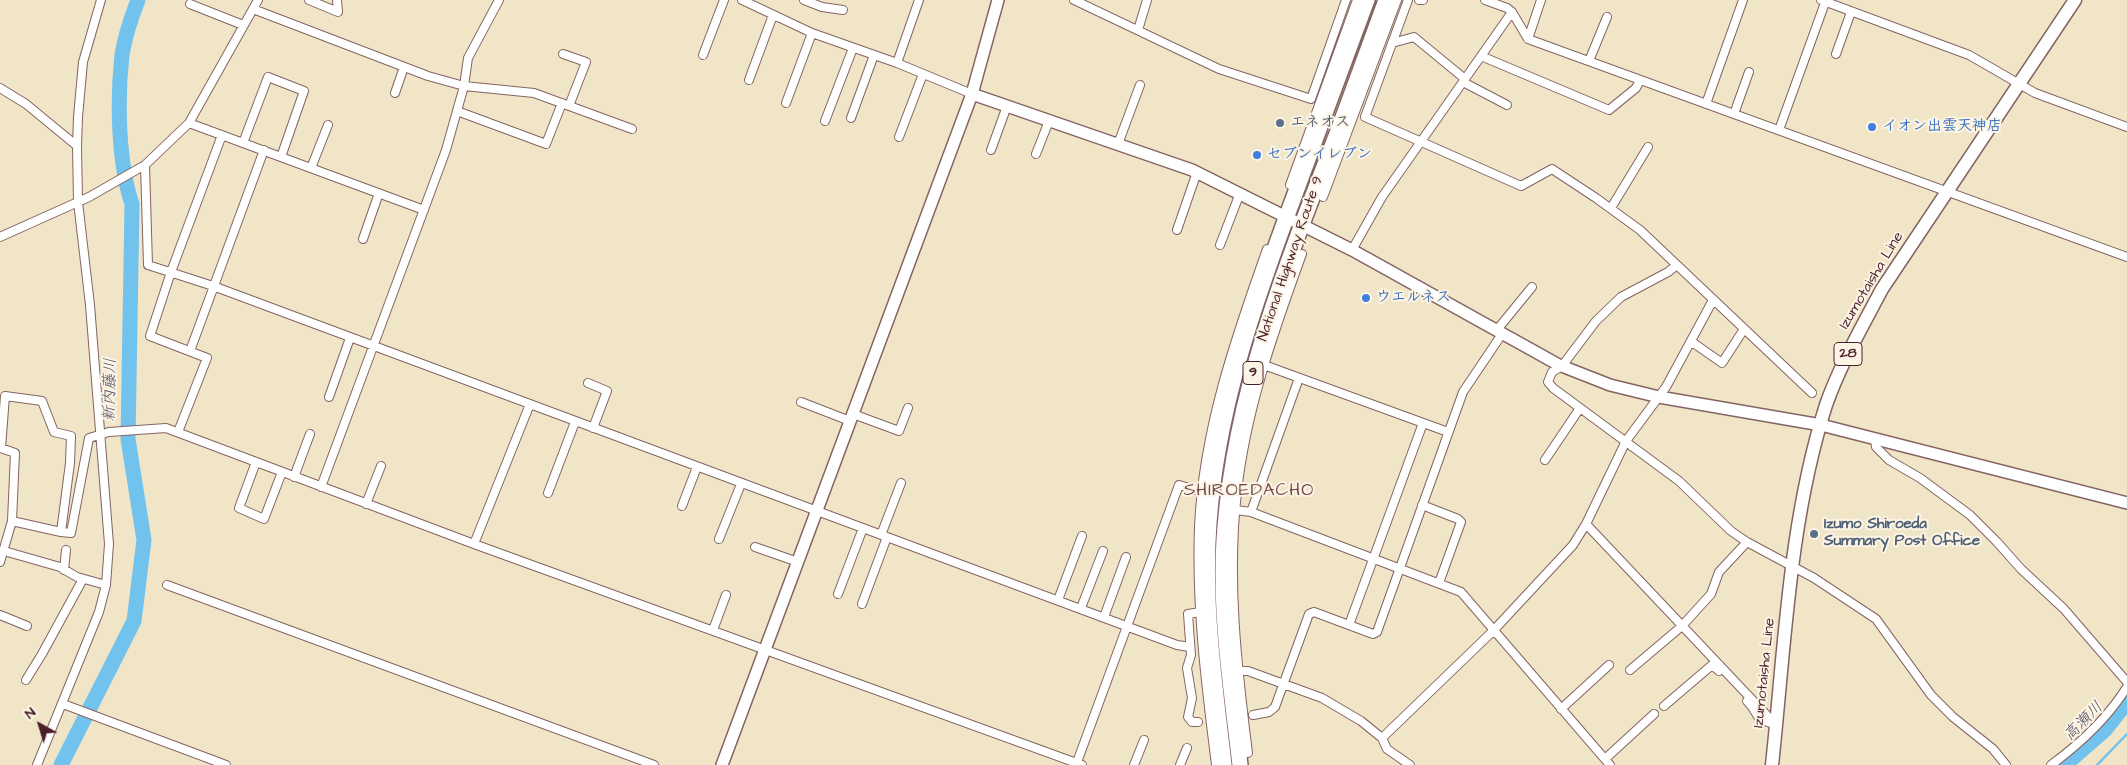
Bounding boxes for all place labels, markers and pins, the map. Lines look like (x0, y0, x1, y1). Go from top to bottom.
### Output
place label: エネオス (1290, 114, 1350, 132)
marker: エネオス (1274, 117, 1286, 129)
place label: イオン出雲天神店 (1882, 118, 2002, 136)
marker: イオン出雲天神店 (1866, 121, 1878, 133)
place label: セブンイレブン (1267, 146, 1372, 164)
marker: セブンイレブン (1251, 149, 1263, 161)
place label: ウエルネス (1376, 289, 1451, 307)
marker: ウエルネス (1360, 292, 1372, 304)
place label: Izumo Shiroeda Summary Post Office (1824, 516, 1980, 551)
marker: Izumo Shiroeda Summary Post Office (1808, 528, 1820, 540)

